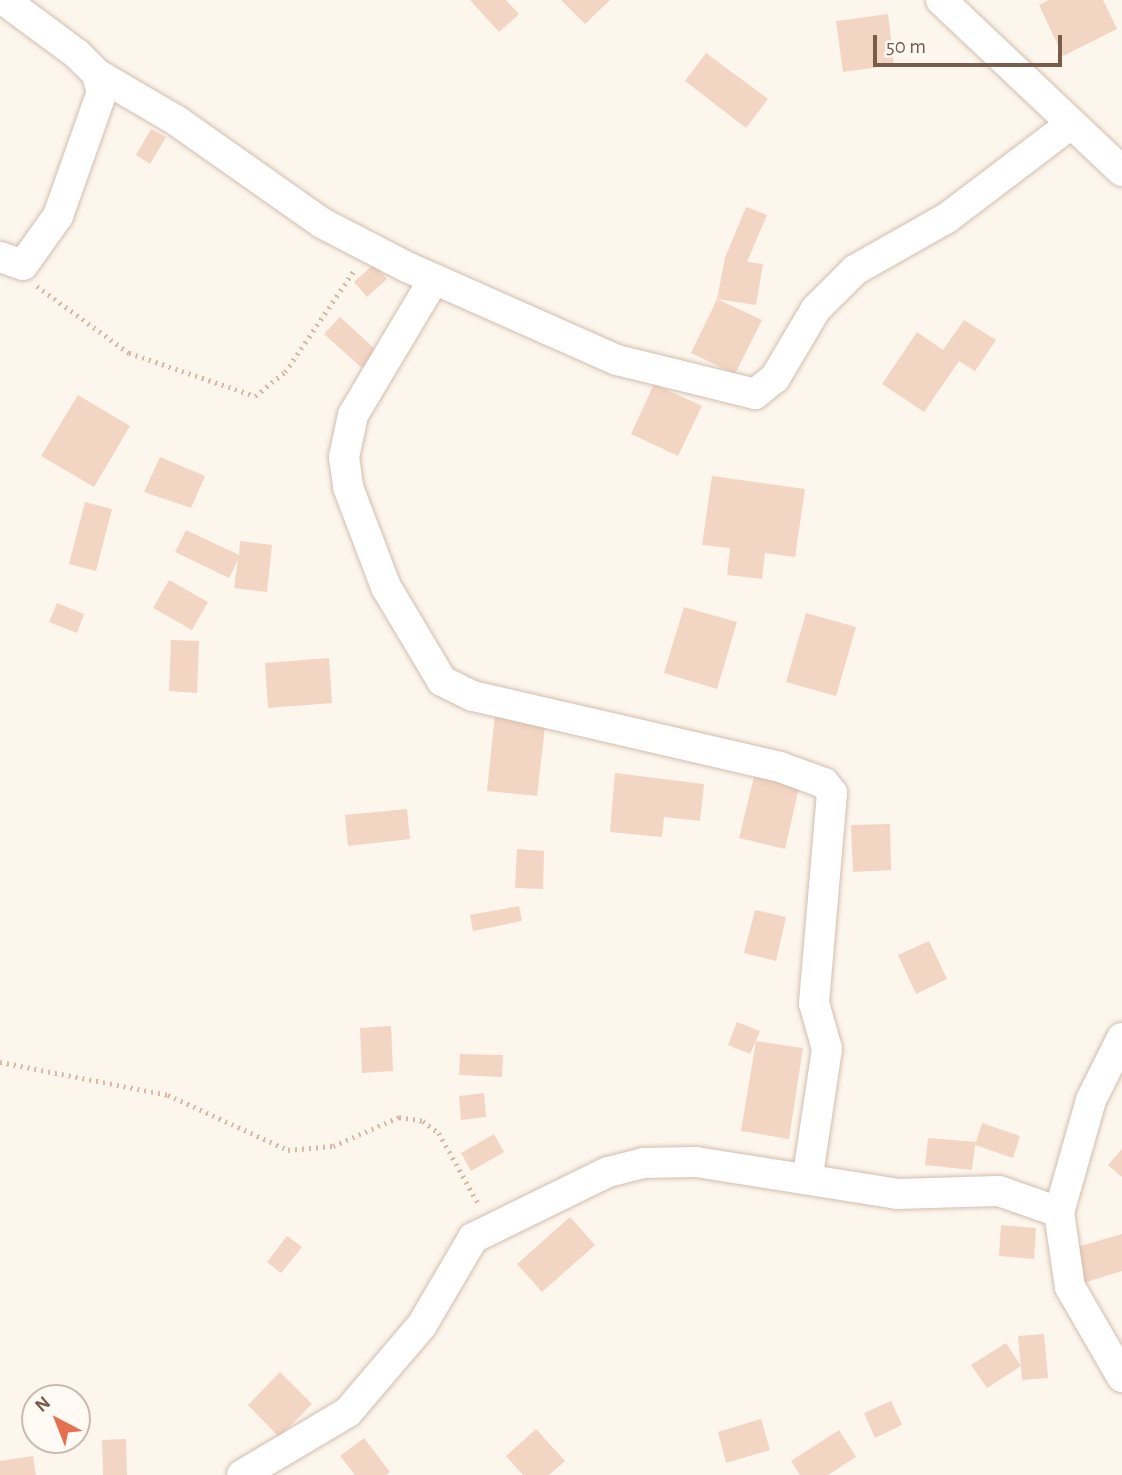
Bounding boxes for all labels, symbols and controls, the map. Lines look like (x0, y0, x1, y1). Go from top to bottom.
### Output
scale bar (877, 21, 1066, 65)
text: 50 m (886, 36, 926, 57)
north arrow (21, 1384, 91, 1454)
text: N (32, 1393, 54, 1416)

